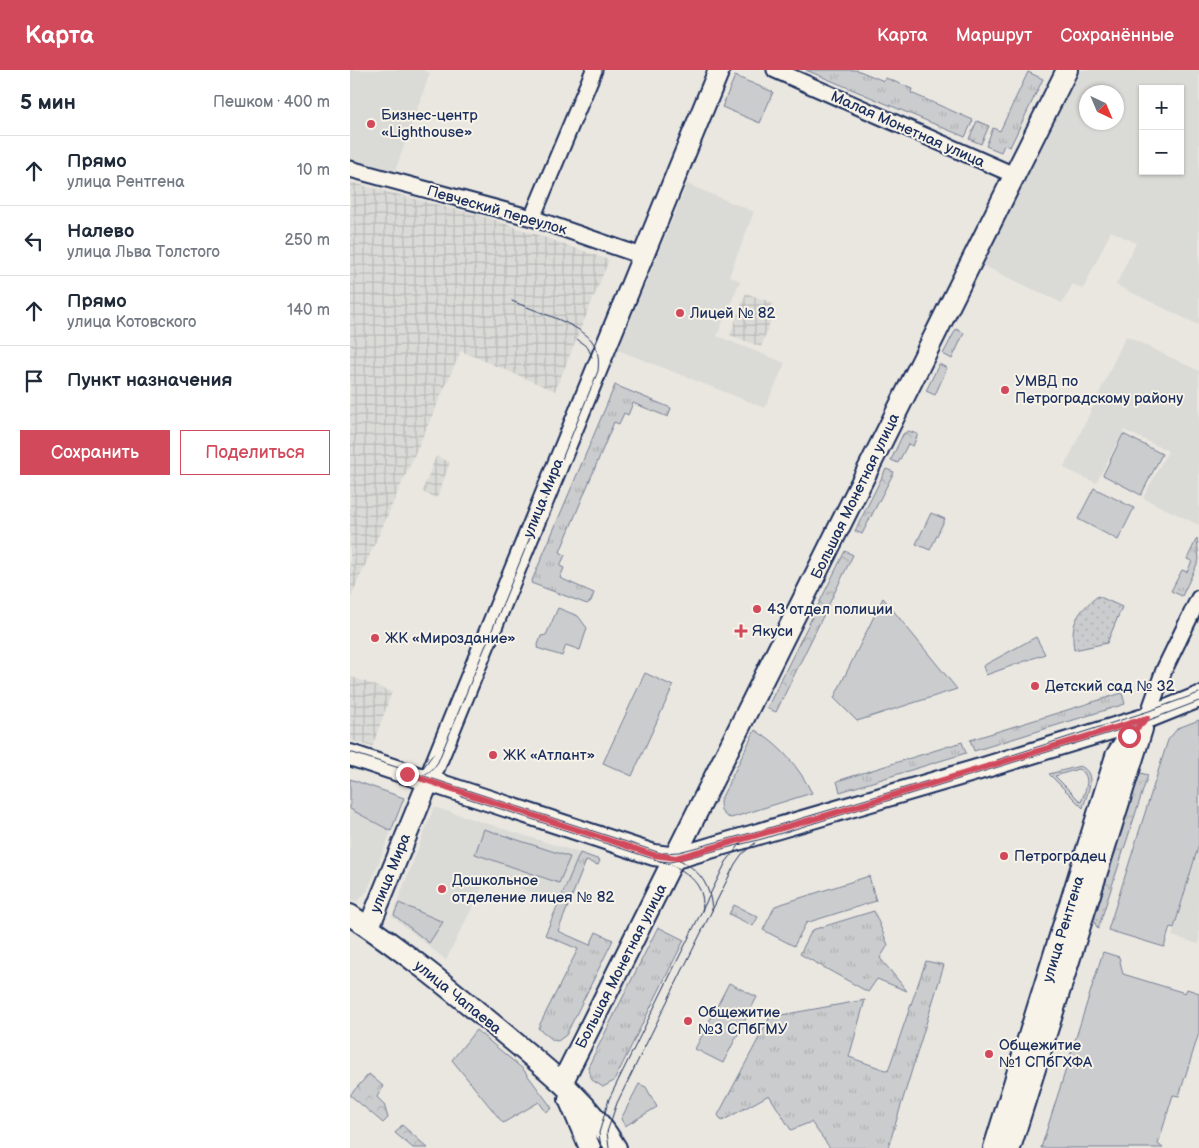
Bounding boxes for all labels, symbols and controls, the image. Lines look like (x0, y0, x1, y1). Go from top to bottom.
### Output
text: Карта (25, 21, 94, 50)
text: Карта (877, 25, 928, 46)
text: Маршрут (956, 25, 1032, 46)
text: Сохранённые (1060, 25, 1174, 46)
north arrow (1079, 85, 1124, 130)
map controls (1139, 85, 1184, 175)
button: + (1139, 85, 1184, 130)
street label: Малая Монетная улица (828, 87, 988, 172)
text: 5 мин (20, 90, 76, 115)
text: Пешком · 400 m (213, 93, 330, 112)
place label: Бизнес-центр «Lighthouse» (381, 106, 478, 142)
marker: Бизнес-центр «Lighthouse» (365, 118, 377, 130)
button: − (1139, 130, 1184, 175)
text: Прямо (67, 150, 127, 173)
icon: ahead (20, 157, 48, 185)
text: 10 m (297, 161, 330, 180)
text: улица Рентгена (67, 173, 185, 192)
street label: Певческий переулок (425, 181, 569, 240)
text: Налево (67, 220, 134, 243)
icon: left (20, 227, 48, 255)
text: 250 m (284, 231, 330, 250)
text: улица Льва Толстого (67, 243, 220, 262)
text: Прямо (67, 290, 127, 313)
icon: ahead (20, 297, 48, 325)
text: 140 m (287, 301, 330, 320)
place label: Лицей № 82 (689, 304, 776, 323)
marker: Лицей № 82 (674, 307, 686, 319)
text: улица Котовского (67, 313, 196, 332)
icon: arrive (20, 367, 48, 395)
text: Пункт назначения (67, 369, 232, 392)
place label: УМВД по Петроградскому району (1015, 372, 1183, 408)
marker: УМВД по Петроградскому району (999, 384, 1011, 396)
street label: Большая Монетная улица (807, 410, 904, 582)
button: Сохранить (20, 430, 170, 475)
button: Поделиться (180, 430, 330, 475)
street label: улица Мира (519, 456, 568, 541)
place label: 43 отдел полиции (767, 600, 893, 619)
marker: 43 отдел полиции (751, 603, 763, 615)
place label: Якуси (752, 622, 793, 641)
marker: Якуси (734, 624, 748, 638)
place label: ЖК «Мироздание» (385, 629, 516, 648)
marker: ЖК «Мироздание» (369, 632, 381, 644)
place label: Детский сад № 32 (1045, 677, 1175, 696)
marker: Детский сад № 32 (1029, 680, 1041, 692)
route start (1118, 725, 1141, 748)
place label: ЖК «Атлант» (503, 746, 595, 765)
marker: ЖК «Атлант» (487, 749, 499, 761)
route end (396, 763, 419, 786)
street label: улица Мира (366, 831, 415, 916)
place label: Петроградец (1014, 847, 1107, 866)
marker: Петроградец (998, 850, 1010, 862)
place label: Дошкольное отделение лицея № 82 (452, 871, 614, 907)
street label: улица Рентгена (1038, 873, 1089, 985)
street label: Большая Монетная улица (572, 881, 671, 1052)
marker: Дошкольное отделение лицея № 82 (436, 883, 448, 895)
street label: улица Чапаева (410, 956, 505, 1039)
place label: Общежитие №3 СПбГМУ (698, 1003, 788, 1039)
marker: Общежитие №3 СПбГМУ (682, 1015, 694, 1027)
place label: Общежитие №1 СПбГХФА (999, 1036, 1093, 1072)
marker: Общежитие №1 СПбГХФА (983, 1048, 995, 1060)

